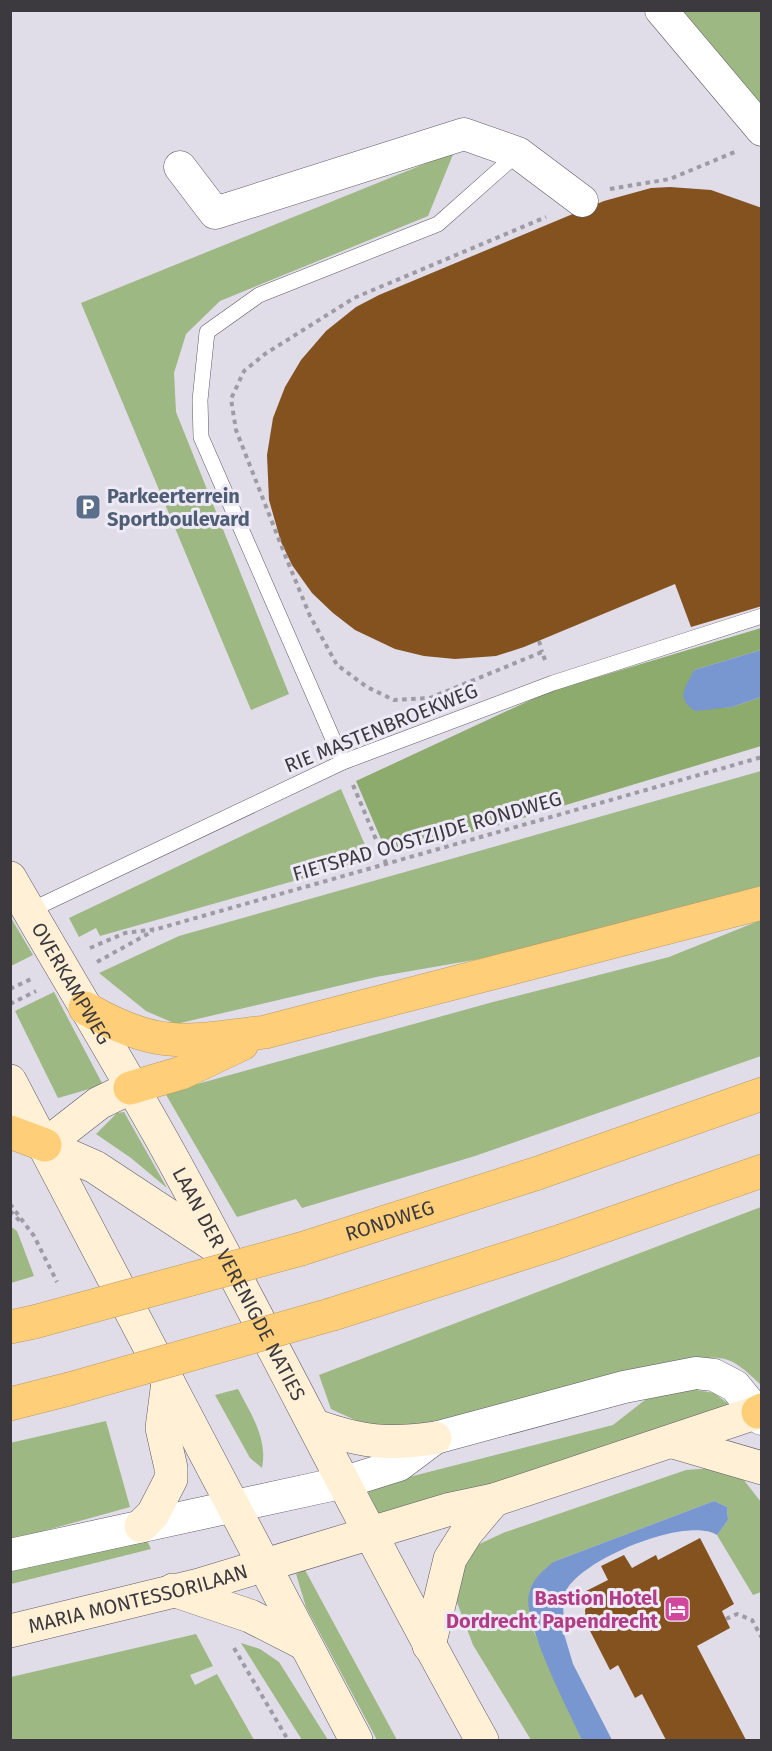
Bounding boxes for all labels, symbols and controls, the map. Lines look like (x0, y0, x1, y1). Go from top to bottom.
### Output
place label: Parkeerterrein Sportboulevard (107, 484, 250, 531)
parking icon: Parkeerterrein Sportboulevard (73, 492, 103, 522)
street label: RIE MASTENBROEKWEG (281, 678, 481, 778)
street label: FIETSPAD OOSTZIJDE RONDWEG (290, 786, 564, 886)
street label: OVERKAMPWEG (26, 918, 117, 1049)
street label: LAAN DER VERENIGDE NATIES (167, 1163, 311, 1405)
street label: RONDWEG (342, 1195, 437, 1246)
street label: MARIA MONTESSORILAAN (26, 1559, 251, 1638)
place label: Bastion Hotel Dordrecht Papendrecht (446, 1586, 658, 1633)
hotel icon: Bastion Hotel Dordrecht Papendrecht (662, 1594, 692, 1624)

